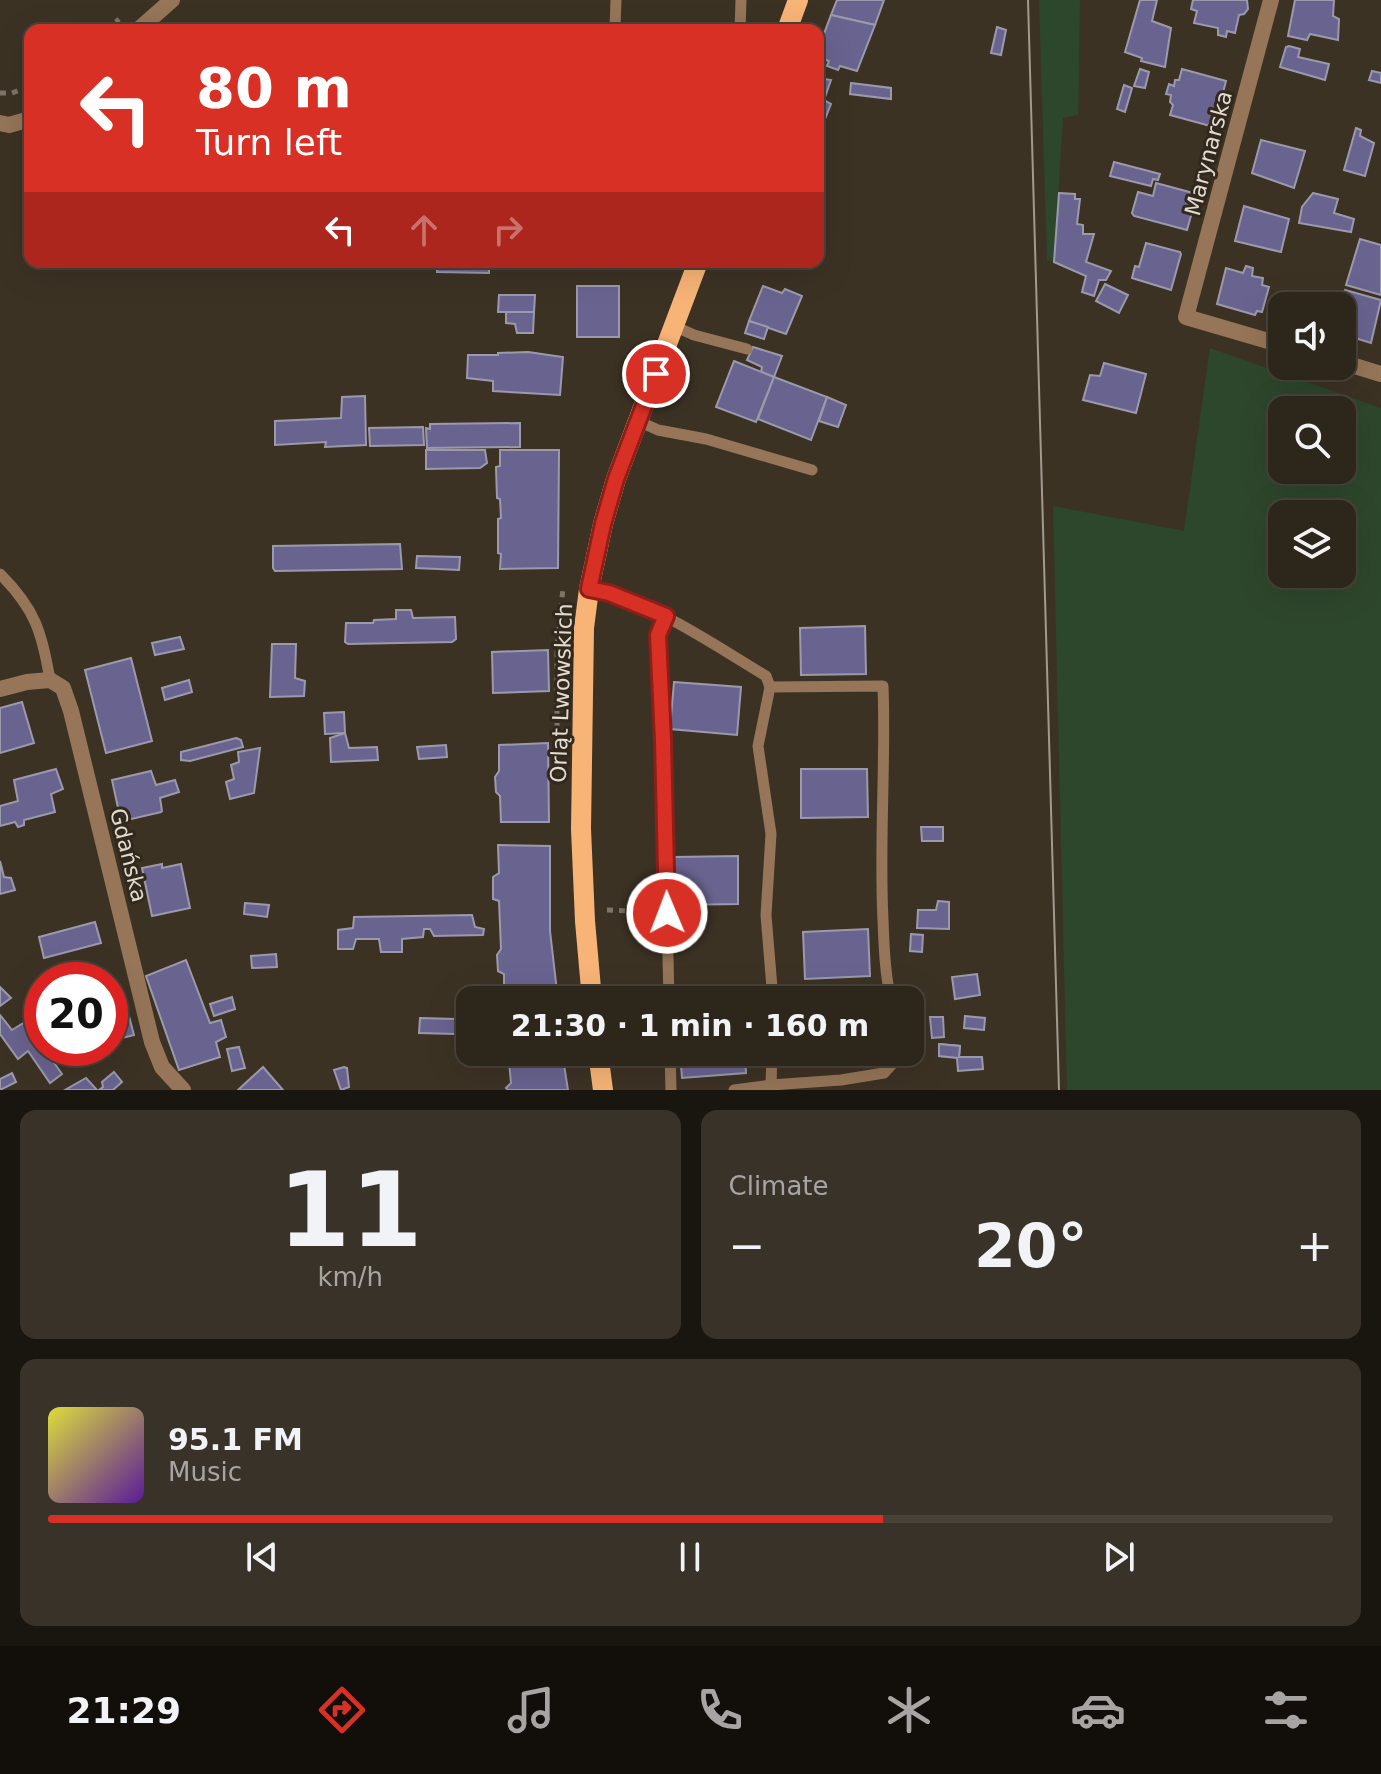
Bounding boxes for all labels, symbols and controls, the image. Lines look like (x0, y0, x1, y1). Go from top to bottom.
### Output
text: 80 m (196, 55, 352, 120)
icon: left (64, 56, 168, 160)
street label: Marynarska (1180, 88, 1237, 218)
text: Turn left (196, 122, 342, 163)
icon: left (318, 208, 362, 252)
icon: ahead (402, 208, 446, 252)
icon: right (486, 208, 530, 252)
map controls (1268, 292, 1356, 588)
button: sound (1268, 292, 1356, 380)
pin (622, 340, 690, 408)
icon: arrive (634, 352, 678, 396)
button: search (1268, 396, 1356, 484)
button: layers (1268, 500, 1356, 588)
street label: Orląt Lwowskich (546, 603, 577, 783)
street label: Gdańska (105, 806, 152, 905)
position arrow (625, 871, 709, 955)
speed limit sign: 20 (24, 962, 128, 1066)
text: 21:30 · 1 min · 160 m (511, 1008, 869, 1043)
text: 11 (278, 1149, 423, 1271)
text: Climate (729, 1171, 829, 1201)
text: 20° (974, 1211, 1088, 1281)
text: − (729, 1220, 765, 1271)
text: + (1296, 1220, 1333, 1271)
text: km/h (317, 1262, 383, 1292)
text: 95.1 FM (168, 1422, 303, 1457)
text: Music (168, 1457, 242, 1487)
icon: previous (240, 1535, 284, 1579)
icon: pause (668, 1535, 712, 1579)
icon: next (1097, 1535, 1141, 1579)
icon: directions (314, 1682, 370, 1738)
icon: music (503, 1682, 559, 1738)
icon: phone (692, 1682, 748, 1738)
icon: climate (881, 1682, 937, 1738)
icon: car (1070, 1682, 1126, 1738)
icon: filters (1258, 1682, 1314, 1738)
text: 21:29 (66, 1690, 181, 1731)

